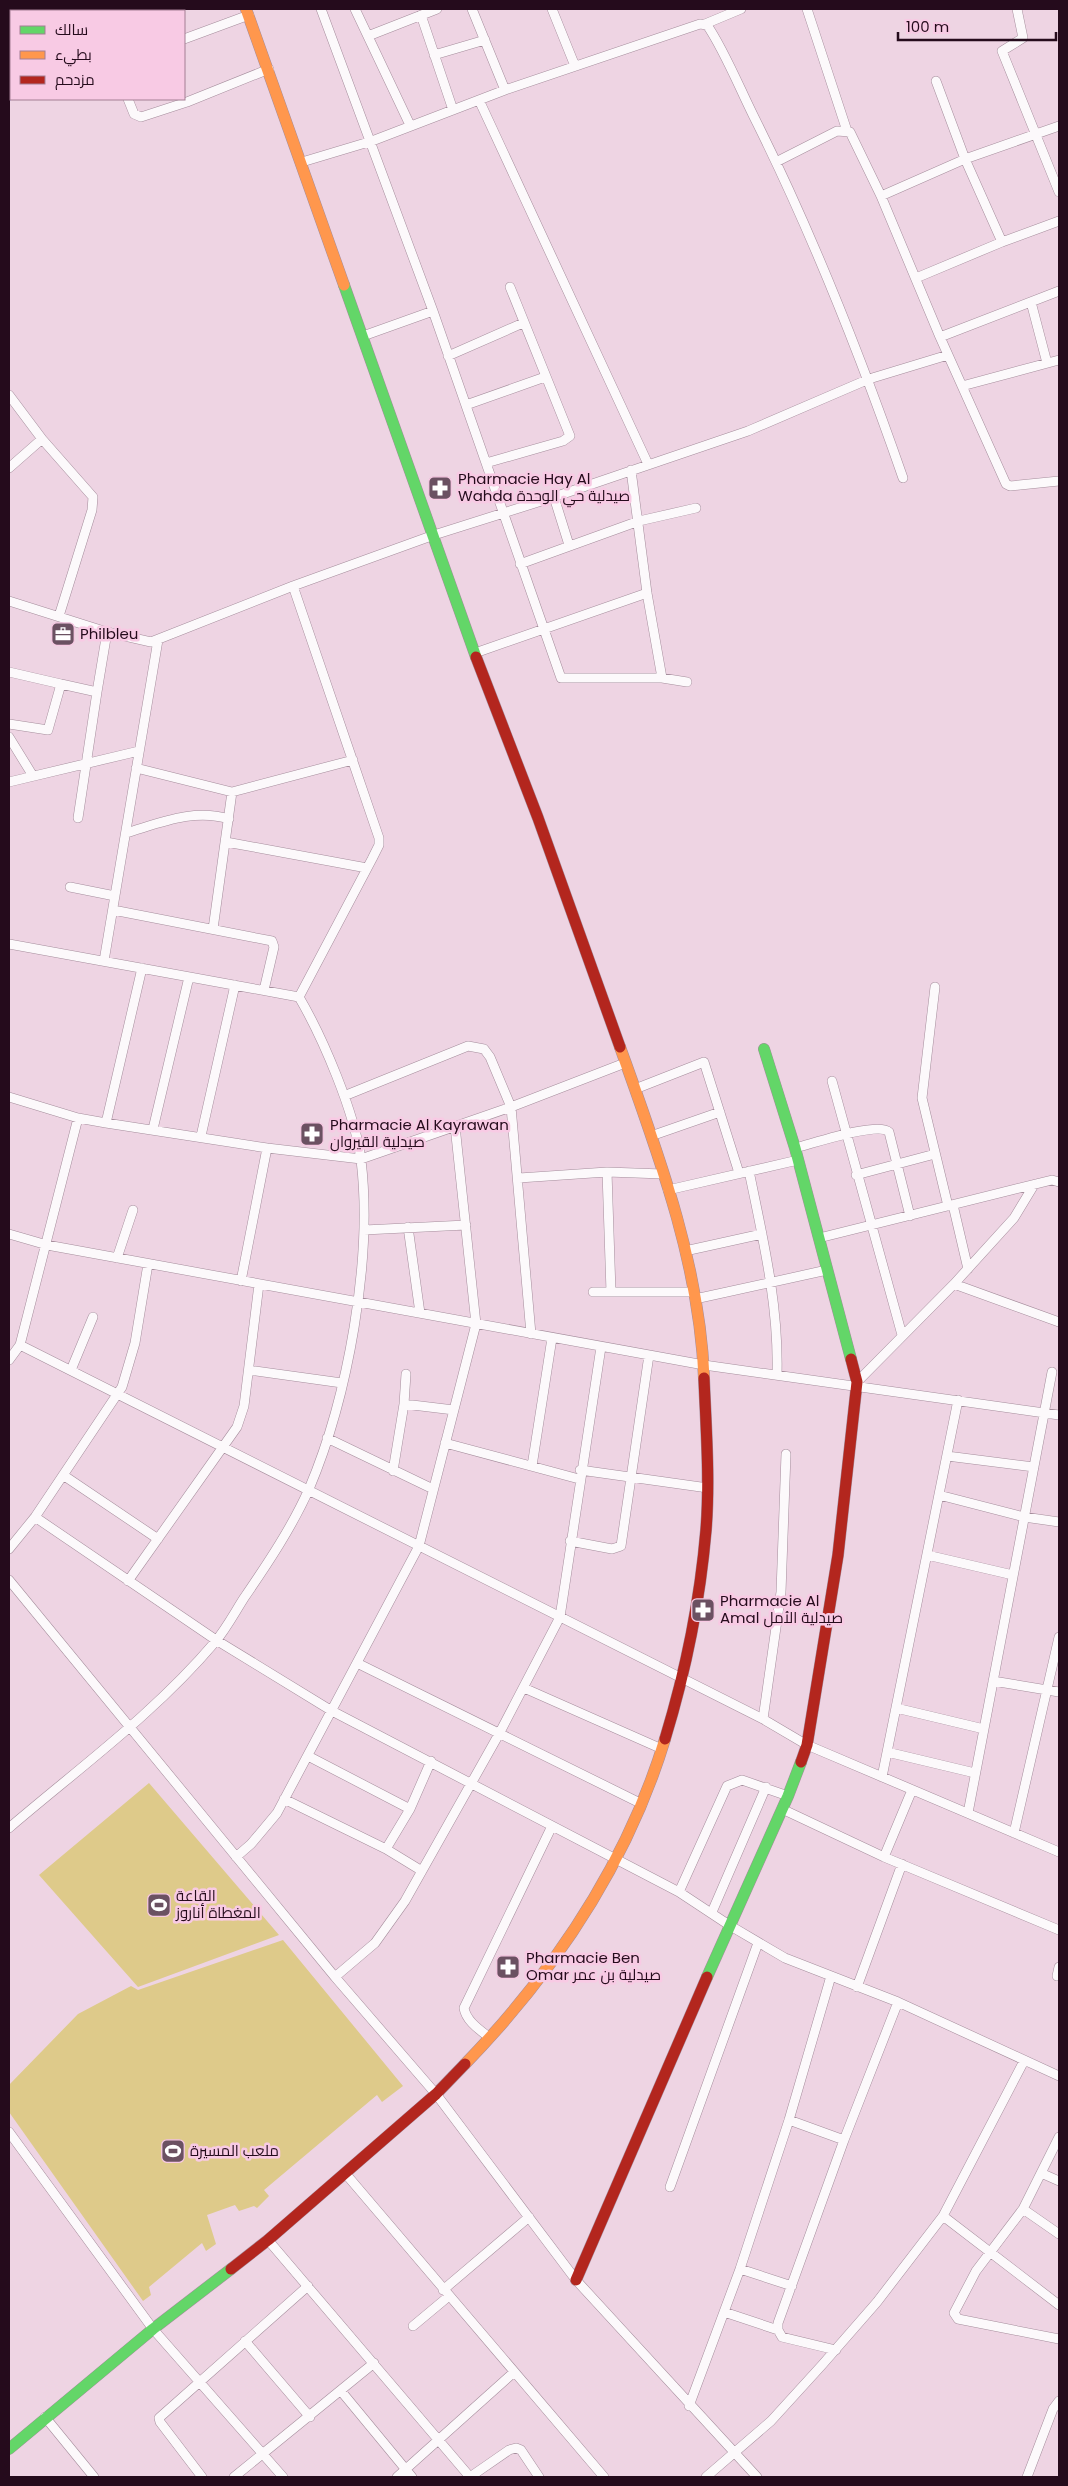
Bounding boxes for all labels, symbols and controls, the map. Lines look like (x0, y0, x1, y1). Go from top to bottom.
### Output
legend (10, 10, 185, 100)
scale bar (898, 10, 1056, 42)
text: 100 m (906, 16, 949, 37)
text: سالك (55, 19, 88, 40)
text: بطيء (55, 44, 92, 67)
text: مزدحم (55, 69, 95, 90)
place label: Pharmacie Hay Al Wahda صيدلية حي الوحدة (458, 468, 630, 508)
pharmacy icon: Pharmacie Hay Al Wahda صيدلية حي الوحدة (427, 475, 453, 501)
office icon: Philbleu (50, 621, 76, 647)
place label: Philbleu (80, 623, 138, 644)
place label: Pharmacie Al Kayrawan صيدلية القيروان (330, 1114, 509, 1152)
pharmacy icon: Pharmacie Al Kayrawan صيدلية القيروان (299, 1121, 325, 1147)
place label: Pharmacie Al Amal صيدلية الأمل (720, 1590, 843, 1628)
pharmacy icon: Pharmacie Al Amal صيدلية الأمل (690, 1597, 716, 1623)
place label: القاعة المغطاة أناروز (175, 1885, 261, 1923)
sports icon: القاعة المغطاة أناروز (146, 1892, 172, 1918)
place label: Pharmacie Ben Omar صيدلية بن عمر (526, 1947, 661, 1985)
pharmacy icon: Pharmacie Ben Omar صيدلية بن عمر (495, 1954, 521, 1980)
sports icon: ملعب المسيرة (160, 2138, 186, 2164)
place label: ملعب المسيرة (190, 2140, 279, 2161)

